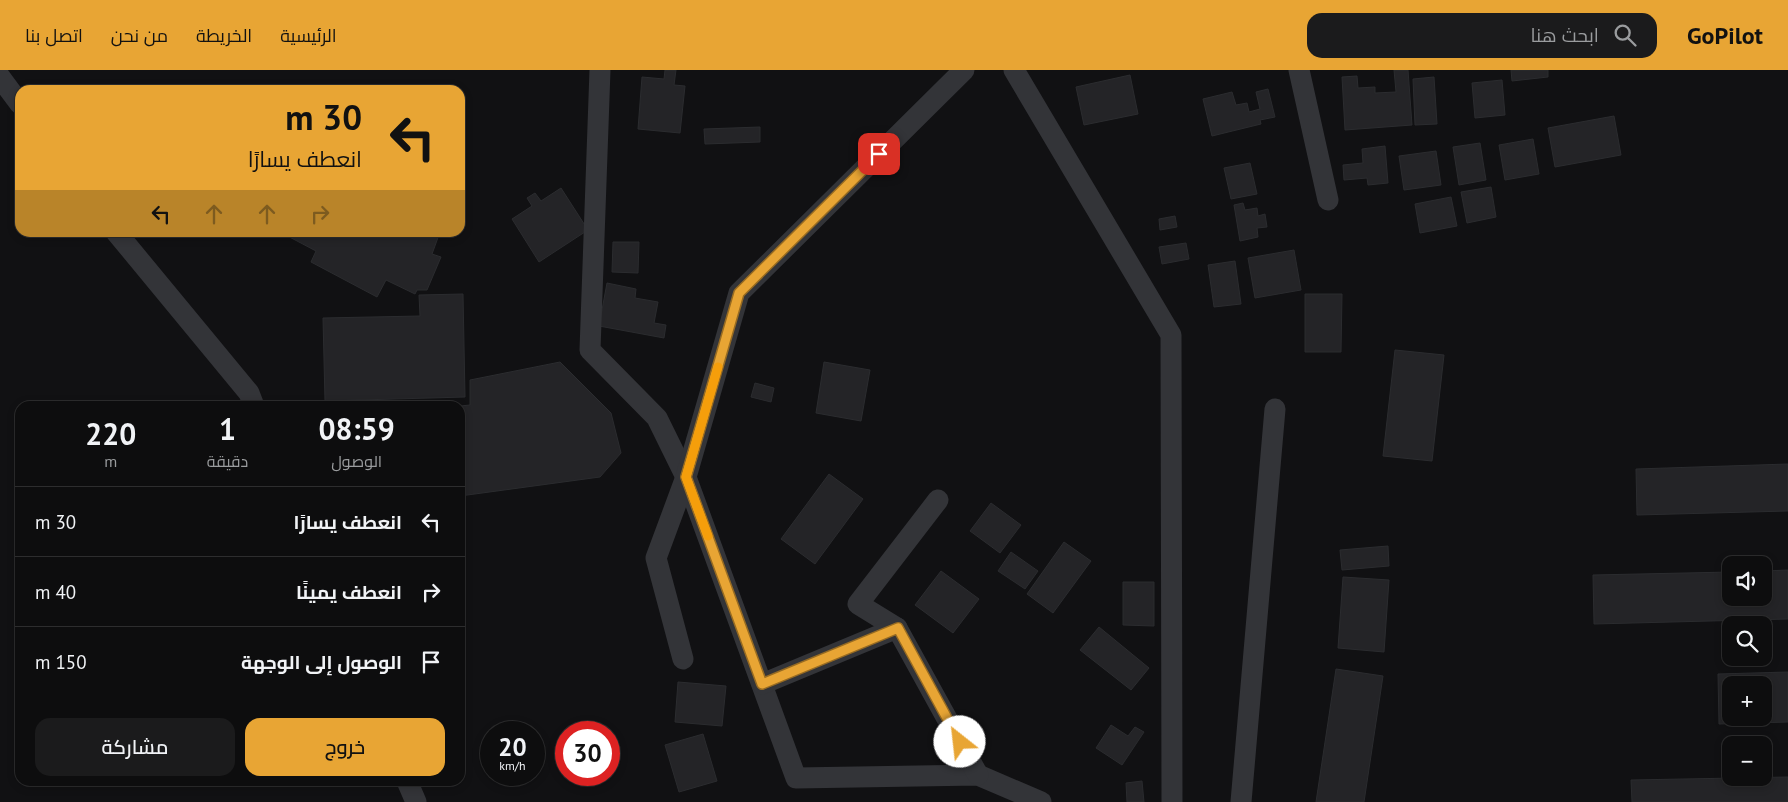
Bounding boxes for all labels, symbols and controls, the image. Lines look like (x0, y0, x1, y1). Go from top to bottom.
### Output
search box (1307, 13, 1657, 58)
text: GoPilot (1687, 20, 1763, 51)
icon: search (1611, 21, 1639, 49)
text: ابحث هنا (1530, 23, 1599, 47)
text: اتصل بنا (25, 24, 83, 47)
text: من نحن (111, 24, 168, 47)
text: الخريطة (196, 24, 252, 47)
text: الرئيسية (280, 24, 337, 47)
text: 30 m (285, 94, 362, 140)
icon: left (380, 105, 445, 170)
pin (858, 133, 900, 175)
icon: arrive (865, 140, 893, 168)
text: انعطف يسارًا (248, 145, 362, 173)
icon: left (147, 200, 175, 228)
icon: ahead (200, 200, 228, 228)
icon: ahead (253, 200, 281, 228)
icon: right (306, 200, 334, 228)
text: 1 (219, 409, 236, 448)
text: 08:59 (319, 409, 395, 448)
text: 220 (85, 414, 136, 453)
text: m (104, 451, 117, 471)
text: دقيقة (207, 451, 248, 471)
text: الوصول (331, 451, 382, 471)
icon: left (417, 508, 445, 536)
text: 30 m (35, 510, 76, 534)
text: انعطف يسارًا (294, 510, 402, 534)
map controls (1722, 556, 1772, 786)
button: sound (1722, 556, 1772, 606)
icon: right (417, 578, 445, 606)
text: 40 m (35, 580, 76, 604)
text: انعطف يمينًا (296, 580, 402, 604)
button: search (1722, 616, 1772, 666)
icon: arrive (417, 648, 445, 676)
text: 150 m (35, 650, 87, 674)
text: الوصول إلى الوجهة (241, 650, 402, 674)
button: + (1722, 676, 1772, 726)
position arrow (933, 715, 985, 767)
button: مشاركة (35, 718, 235, 776)
button: خروج (245, 718, 445, 776)
speed limit sign: 30 (555, 721, 620, 786)
text: 20 (498, 731, 527, 763)
button: − (1722, 736, 1772, 786)
text: km/h (499, 758, 526, 773)

